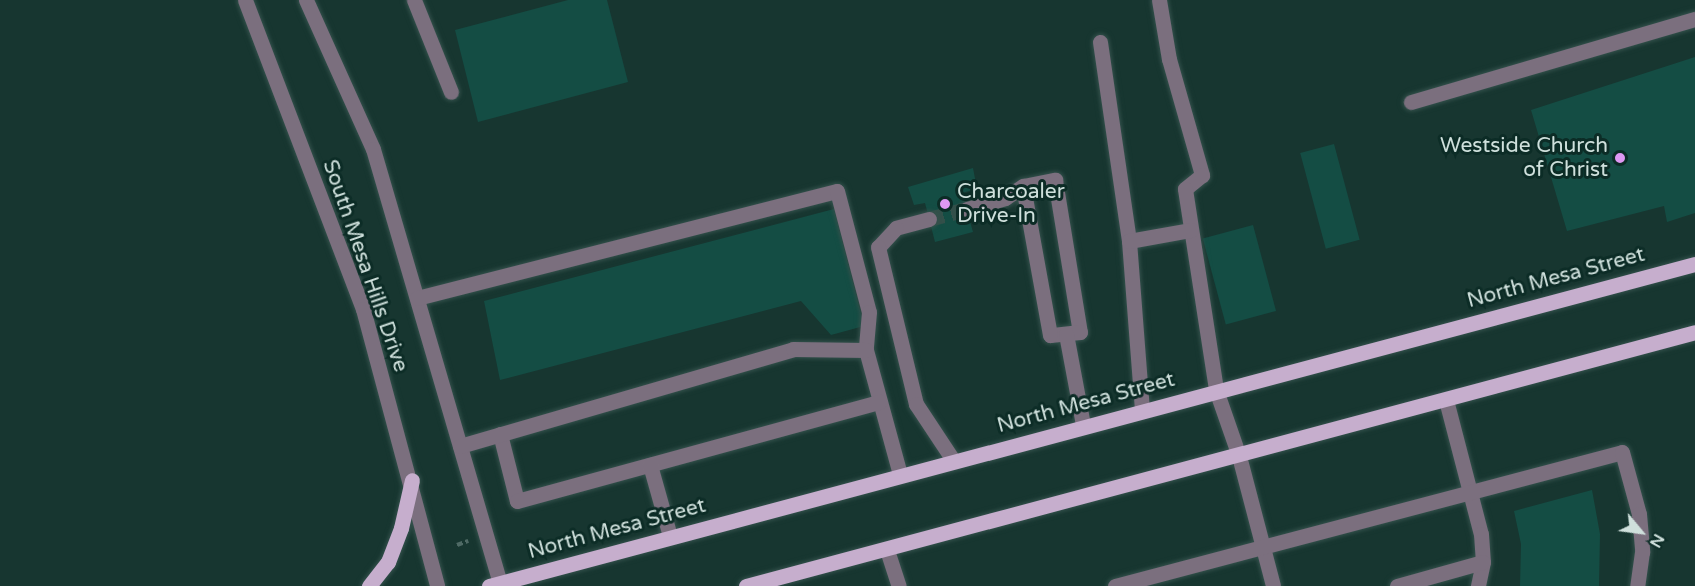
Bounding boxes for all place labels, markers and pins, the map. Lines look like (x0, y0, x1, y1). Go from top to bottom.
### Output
place label: Westside Church of Christ (1440, 133, 1608, 183)
marker: Westside Church of Christ (1613, 151, 1627, 165)
place label: Charcoaler Drive-In (957, 179, 1065, 229)
marker: Charcoaler Drive-In (938, 197, 952, 211)

